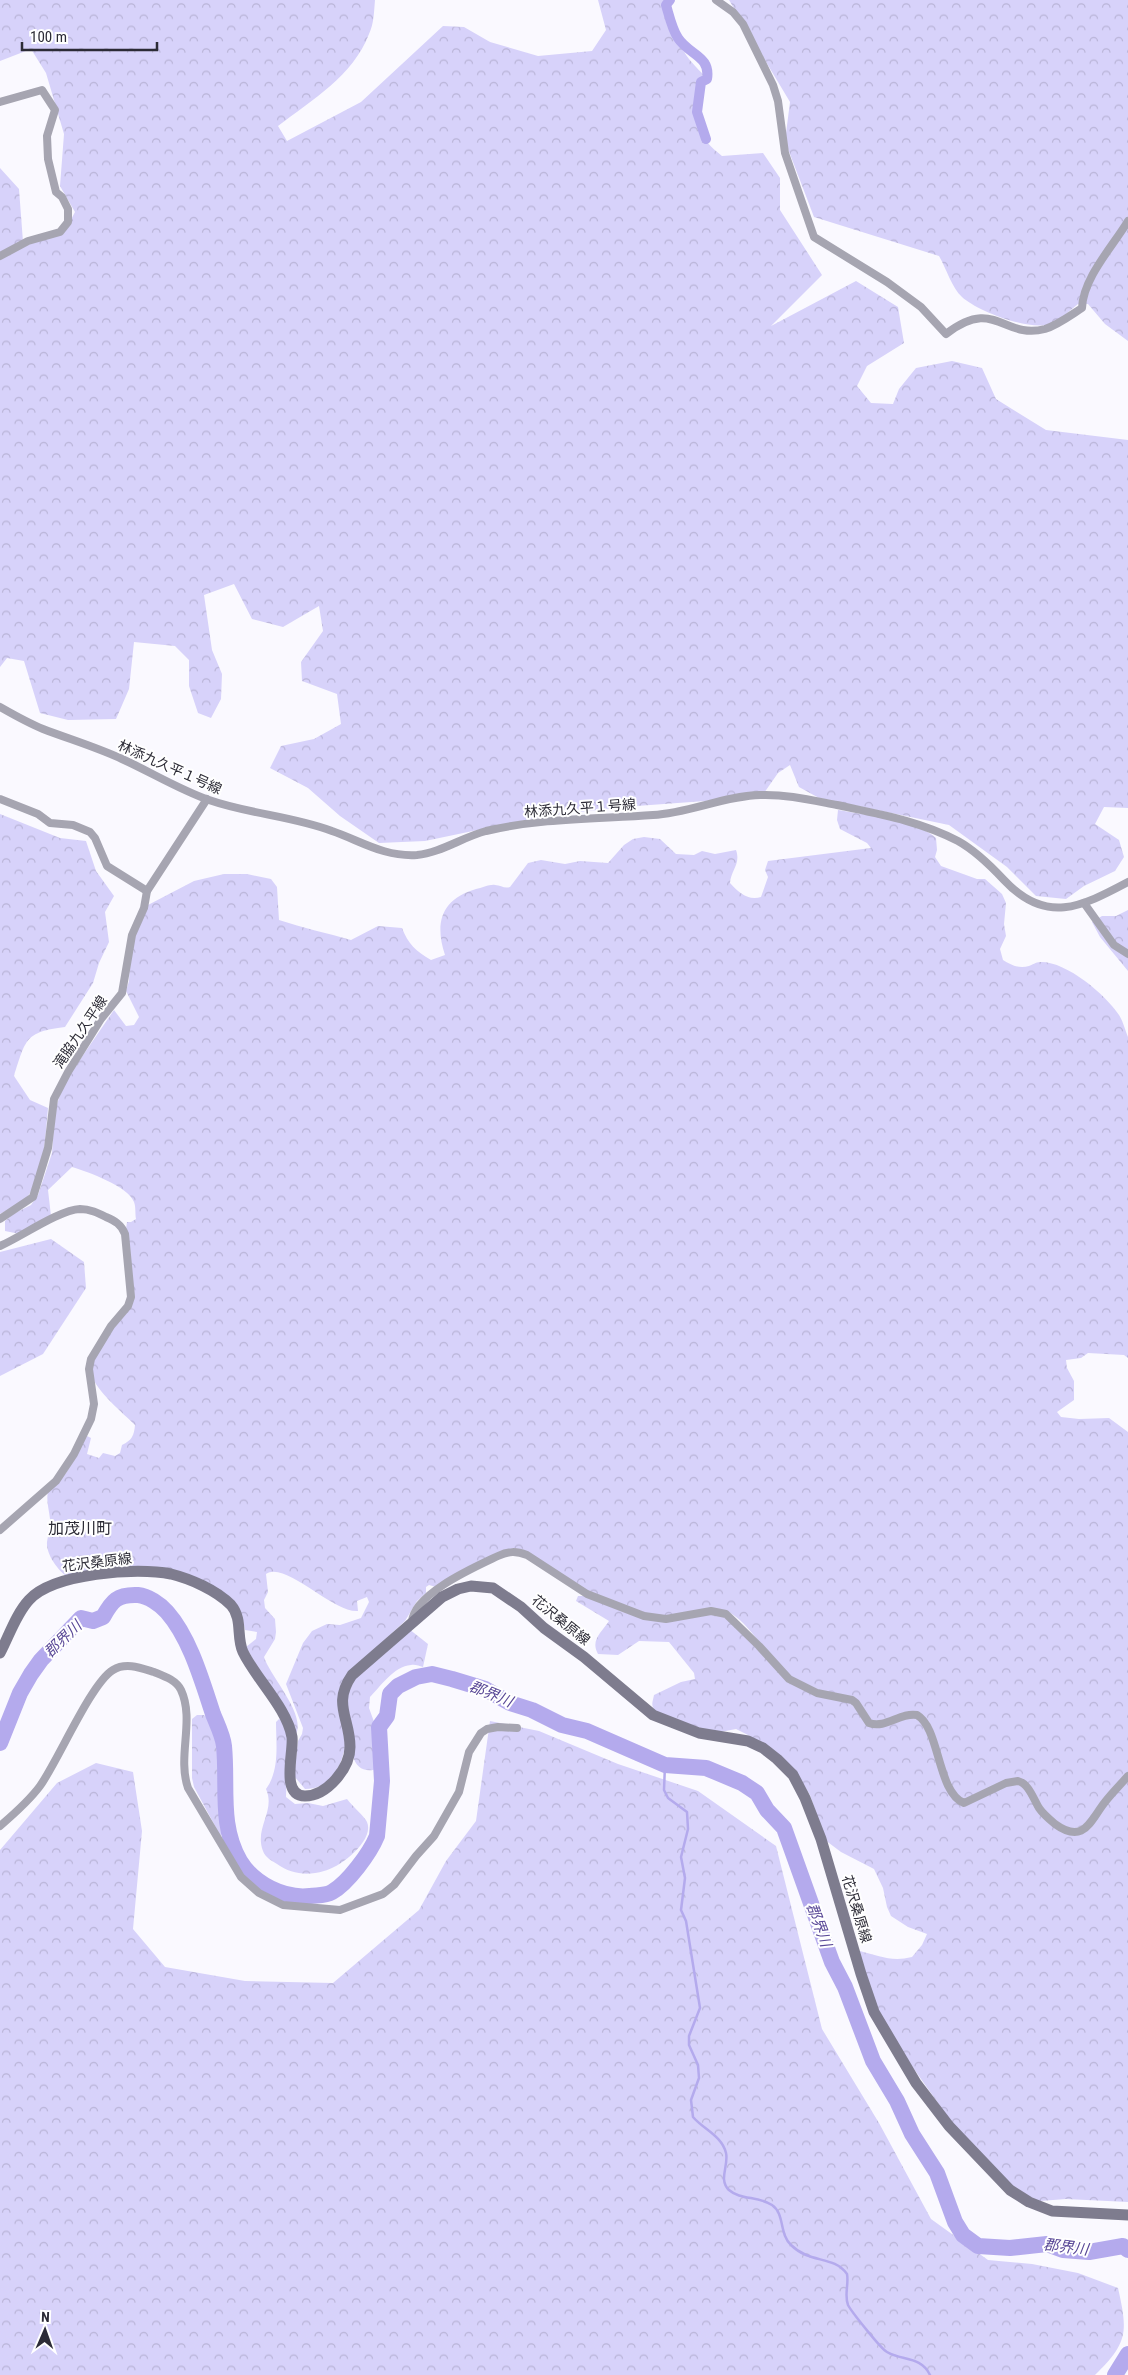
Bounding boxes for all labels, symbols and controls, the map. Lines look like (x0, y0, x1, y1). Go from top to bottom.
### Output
scale bar (22, 20, 158, 52)
text: 100 m (30, 28, 67, 46)
street label: 林添九久平１号線 (116, 737, 224, 797)
street label: 林添九久平１号線 (524, 796, 636, 820)
street label: 滝脇九久平線 (50, 993, 110, 1071)
district label: 加茂川町 (48, 1519, 112, 1538)
street label: 花沢桑原線 (61, 1550, 133, 1574)
street label: 花沢桑原線 (529, 1592, 593, 1648)
water label: 郡界川 (41, 1616, 87, 1661)
water label: 郡界川 (467, 1677, 517, 1712)
street label: 花沢桑原線 (839, 1873, 875, 1945)
water label: 郡界川 (803, 1901, 836, 1951)
water label: 郡界川 (1043, 2235, 1091, 2259)
north arrow (20, 2305, 70, 2355)
text: N (41, 2309, 50, 2325)

